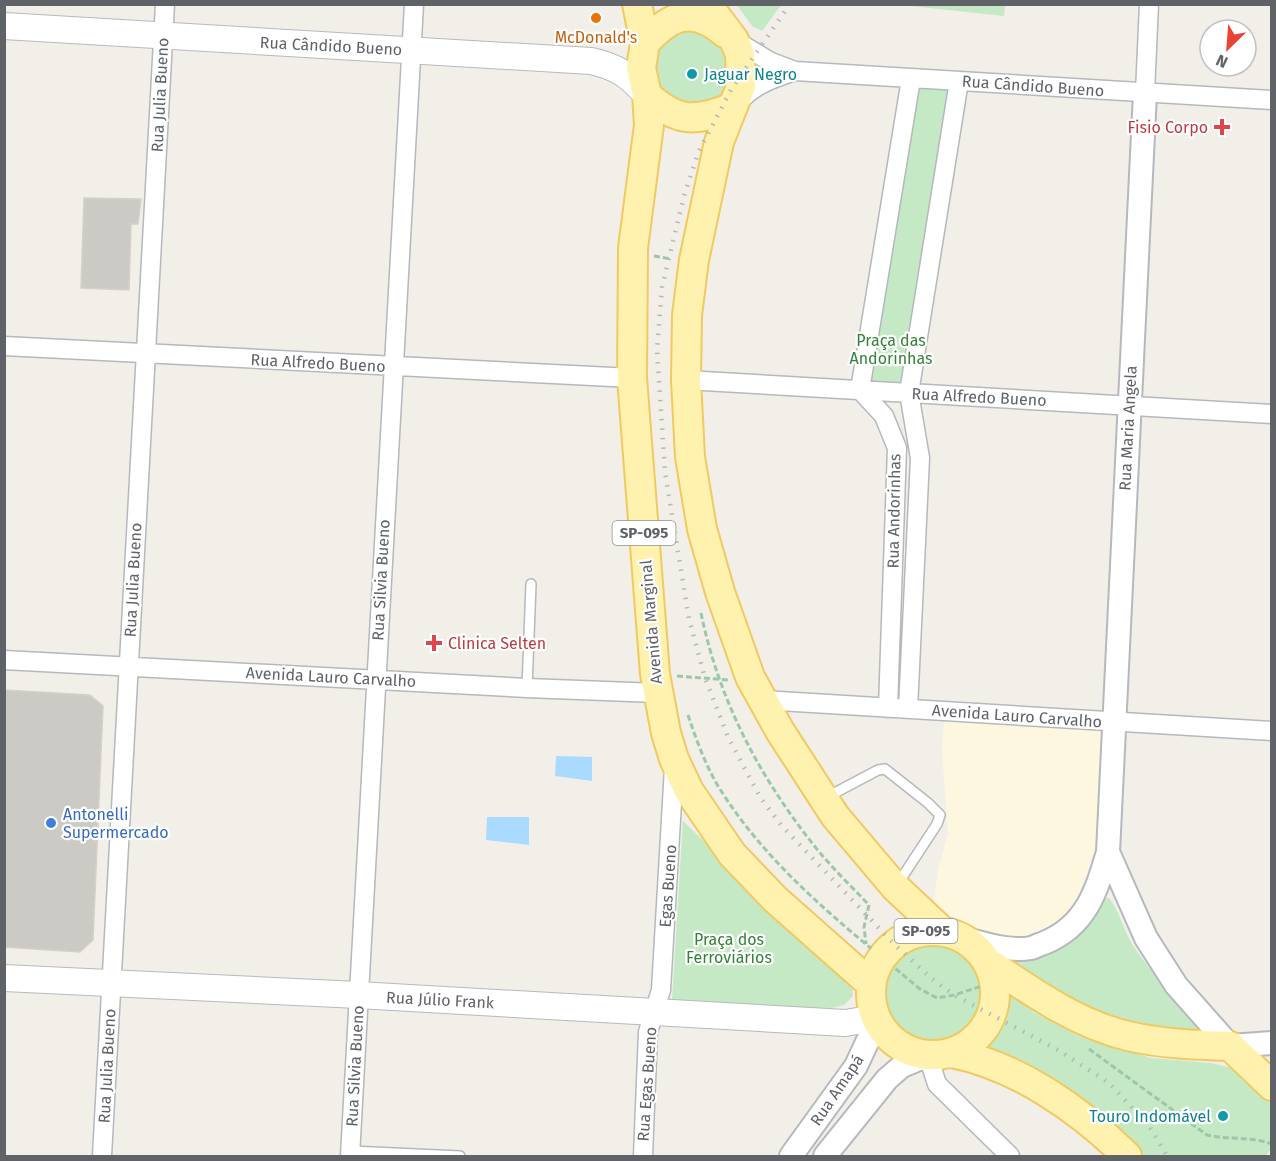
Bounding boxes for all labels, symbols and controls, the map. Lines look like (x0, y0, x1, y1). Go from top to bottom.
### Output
marker: McDonald's (589, 11, 603, 25)
north arrow (1198, 18, 1258, 78)
place label: McDonald's (555, 28, 637, 47)
street label: Rua Cândido Bueno (259, 33, 403, 59)
street label: Rua Julia Bueno (148, 37, 172, 153)
text: N (1213, 50, 1231, 72)
place label: Jaguar Negro (704, 65, 797, 84)
marker: Jaguar Negro (685, 67, 699, 81)
street label: Rua Cândido Bueno (961, 72, 1105, 100)
place label: Fisio Corpo (1128, 118, 1208, 137)
marker: Fisio Corpo (1213, 118, 1231, 136)
park label: Praça das Andorinhas (850, 331, 932, 368)
street label: Rua Alfredo Bueno (250, 350, 386, 376)
street label: Rua Maria Angela (1115, 365, 1141, 491)
street label: Rua Alfredo Bueno (911, 384, 1047, 410)
street label: Rua Andorinhas (883, 453, 905, 569)
street label: Rua Silvia Bueno (368, 519, 394, 641)
road number: SP-095 (612, 521, 676, 545)
street label: Rua Julia Bueno (121, 522, 145, 638)
street label: Avenida Marginal (636, 559, 666, 685)
marker: Clinica Selten (425, 634, 443, 652)
place label: Clinica Selten (448, 634, 546, 653)
street label: Avenida Lauro Carvalho (245, 663, 417, 691)
street label: Avenida Lauro Carvalho (931, 701, 1103, 731)
place label: Antonelli Supermercado (63, 805, 169, 842)
marker: Antonelli Supermercado (44, 816, 58, 830)
street label: Egas Bueno (656, 844, 680, 928)
road number: SP-095 (894, 919, 958, 943)
park label: Praça dos Ferroviários (686, 930, 772, 967)
street label: Rua Júlio Frank (386, 988, 495, 1012)
street label: Rua Silvia Bueno (342, 1005, 368, 1127)
street label: Rua Julia Bueno (95, 1008, 119, 1124)
street label: Rua Egas Bueno (634, 1026, 660, 1142)
street label: Rua Amapá (806, 1051, 868, 1129)
place label: Touro Indomável (1089, 1107, 1211, 1126)
marker: Touro Indomável (1216, 1109, 1230, 1123)

